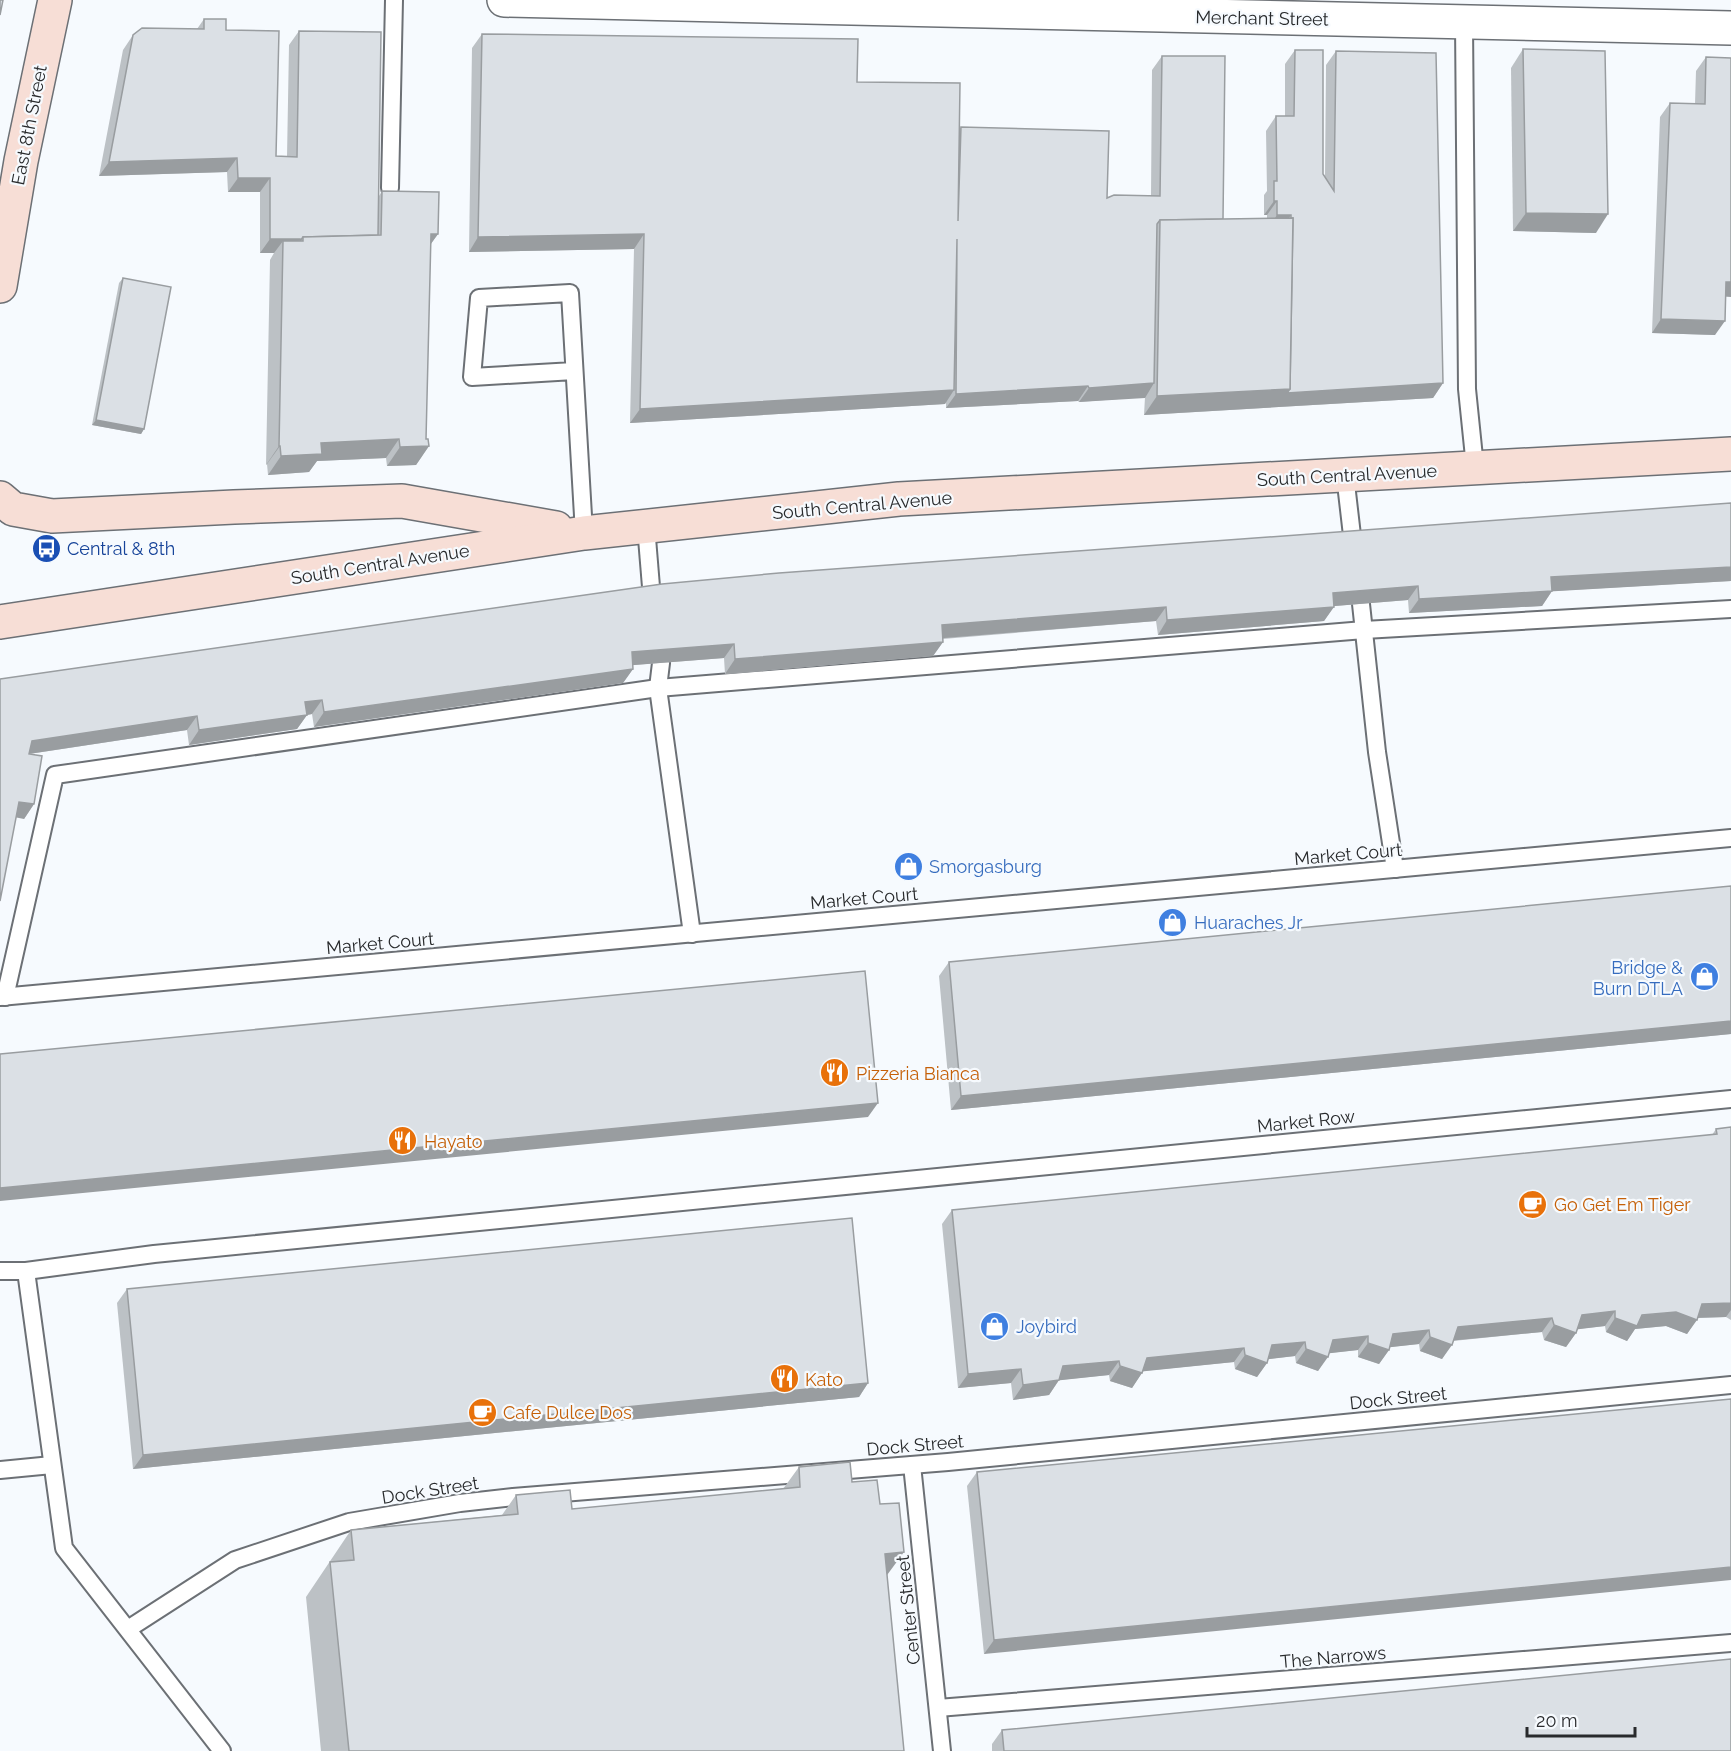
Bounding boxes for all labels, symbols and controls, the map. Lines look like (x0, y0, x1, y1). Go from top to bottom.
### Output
street label: Merchant Street (1195, 6, 1329, 30)
street label: East 8th Street (7, 63, 51, 187)
street label: South Central Avenue (1256, 460, 1438, 490)
street label: South Central Avenue (771, 487, 953, 523)
bus stop icon: Central & 8th (30, 532, 62, 564)
place label: Central & 8th (67, 538, 175, 559)
street label: South Central Avenue (289, 539, 471, 588)
street label: Market Court (1293, 839, 1403, 869)
shop icon: Smorgasburg (892, 850, 924, 882)
place label: Smorgasburg (929, 856, 1042, 877)
street label: Market Court (809, 883, 919, 913)
shop icon: Huaraches Jr (1157, 906, 1189, 938)
place label: Huaraches Jr (1194, 912, 1303, 933)
street label: Market Court (325, 928, 435, 958)
place label: Bridge & Burn DTLA (1593, 957, 1683, 999)
shop icon: Bridge & Burn DTLA (1688, 961, 1720, 993)
restaurant icon: Pizzeria Bianca (819, 1057, 851, 1089)
place label: Pizzeria Bianca (856, 1063, 980, 1084)
street label: Market Row (1256, 1105, 1356, 1137)
restaurant icon: Hayato (387, 1125, 419, 1157)
place label: Hayato (424, 1131, 483, 1152)
cafe icon: Go Get Em Tiger (1517, 1188, 1549, 1220)
place label: Go Get Em Tiger (1554, 1194, 1691, 1215)
shop icon: Joybird (979, 1310, 1011, 1342)
place label: Joybird (1016, 1316, 1077, 1337)
restaurant icon: Kato (768, 1363, 800, 1395)
place label: Kato (805, 1369, 843, 1390)
street label: Dock Street (1348, 1382, 1448, 1414)
cafe icon: Cafe Dulce Dos (466, 1396, 498, 1428)
place label: Cafe Dulce Dos (503, 1402, 632, 1423)
street label: Dock Street (866, 1430, 964, 1460)
street label: Dock Street (380, 1472, 480, 1508)
street label: Center Street (892, 1554, 924, 1666)
street label: The Narrows (1279, 1642, 1387, 1672)
scale bar (1527, 1700, 1635, 1738)
text: 20 m (1536, 1710, 1578, 1731)

